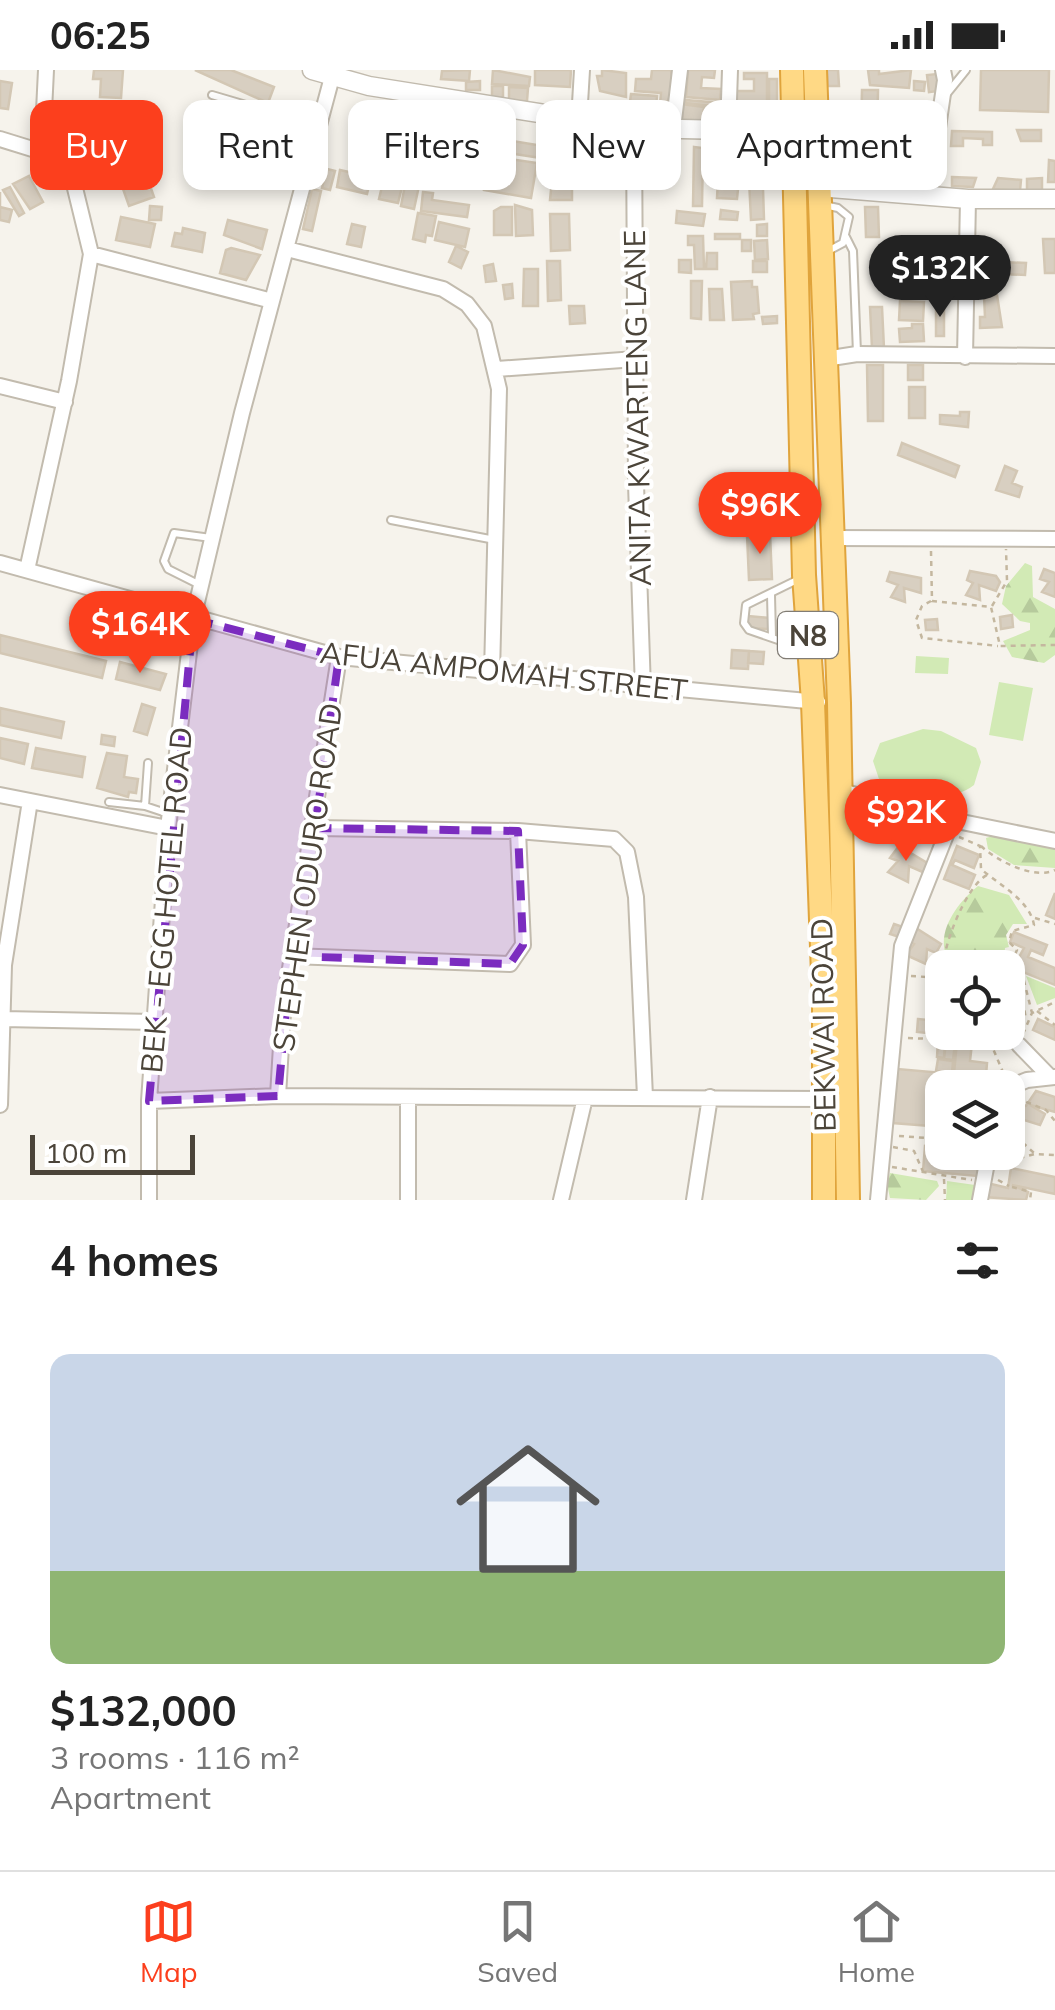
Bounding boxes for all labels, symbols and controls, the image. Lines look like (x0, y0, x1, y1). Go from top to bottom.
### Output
text: 06:25 (50, 11, 151, 59)
chip: Buy (30, 100, 163, 190)
chip: Rent (183, 100, 328, 190)
chip: Filters (348, 100, 516, 190)
chip: New (536, 100, 681, 190)
chip: Apartment (701, 100, 947, 190)
street label: ANITA KWARTENG LANE (615, 230, 659, 586)
pin: $132K (870, 235, 1010, 320)
text: $132K (891, 247, 989, 287)
pin: $96K (701, 472, 819, 557)
text: $96K (721, 484, 799, 524)
pin: $164K (70, 591, 210, 676)
text: $164K (91, 603, 189, 643)
road number: N8 (778, 612, 838, 658)
street label: AFUA AMPOMAH STREET (318, 633, 690, 709)
street label: STEPHEN ODURO ROAD (264, 700, 350, 1054)
street label: BEK - EGG HOTEL ROAD (132, 725, 200, 1075)
pin: $92K (847, 779, 965, 864)
text: $92K (867, 791, 945, 831)
street label: BEKWAI ROAD (802, 918, 844, 1132)
map controls (925, 950, 1025, 1170)
button: locate (925, 950, 1025, 1050)
button: layers (925, 1070, 1025, 1170)
scale bar (30, 1130, 195, 1174)
text: 100 m (45, 1135, 127, 1170)
icon: filters (950, 1233, 1005, 1288)
text: 4 homes (50, 1234, 219, 1287)
icon: home (438, 1419, 618, 1599)
text: $132,000 (50, 1684, 237, 1737)
text: 3 rooms · 116 m² (50, 1737, 300, 1777)
text: Apartment (50, 1777, 211, 1817)
tab: Map (140, 1894, 198, 1989)
tab: Saved (477, 1894, 558, 1989)
tab: Home (838, 1894, 915, 1989)

